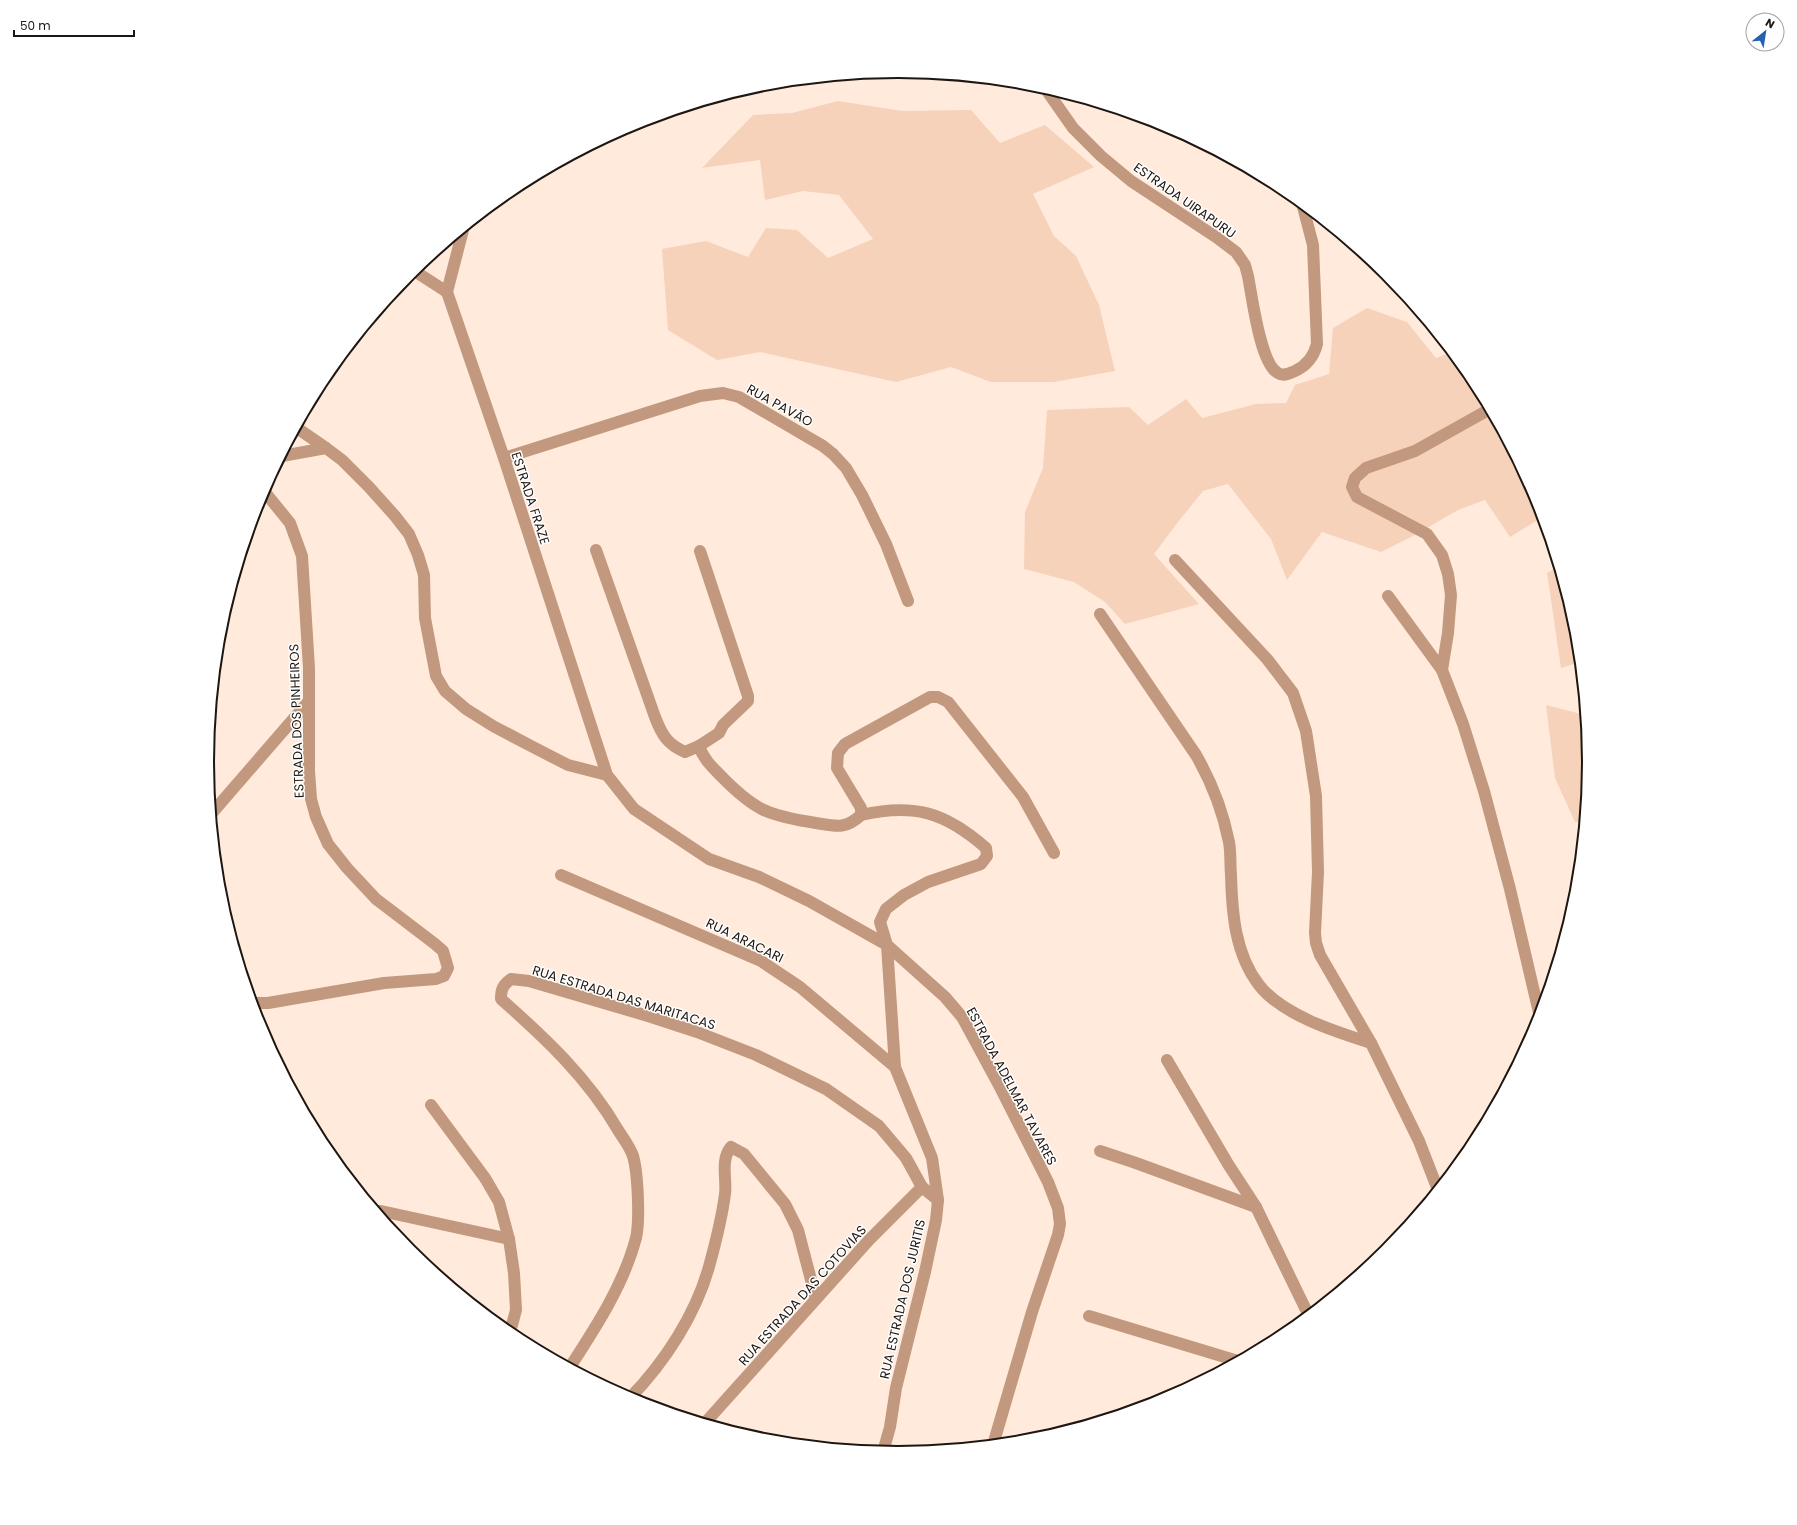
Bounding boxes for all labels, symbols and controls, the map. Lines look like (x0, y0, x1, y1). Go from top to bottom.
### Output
scale bar (14, 12, 134, 38)
north arrow (1745, 12, 1785, 52)
text: N (1762, 14, 1778, 32)
text: 50 m (20, 17, 51, 34)
street label: ESTRADA UIRAPURU (1130, 158, 1240, 243)
street label: RUA PAVÃO (743, 379, 816, 431)
street label: ESTRADA FRAZE (507, 449, 554, 547)
street label: ESTRADA DOS PINHEIROS (284, 643, 309, 798)
street label: RUA ARACARI (703, 913, 787, 967)
street label: RUA ESTRADA DAS MARITACAS (530, 961, 718, 1034)
street label: ESTRADA ADELMAR TAVARES (962, 1004, 1061, 1169)
street label: RUA ESTRADA DOS JURITIS (875, 1217, 930, 1381)
street label: RUA ESTRADA DAS COTOVIAS (734, 1221, 871, 1370)

